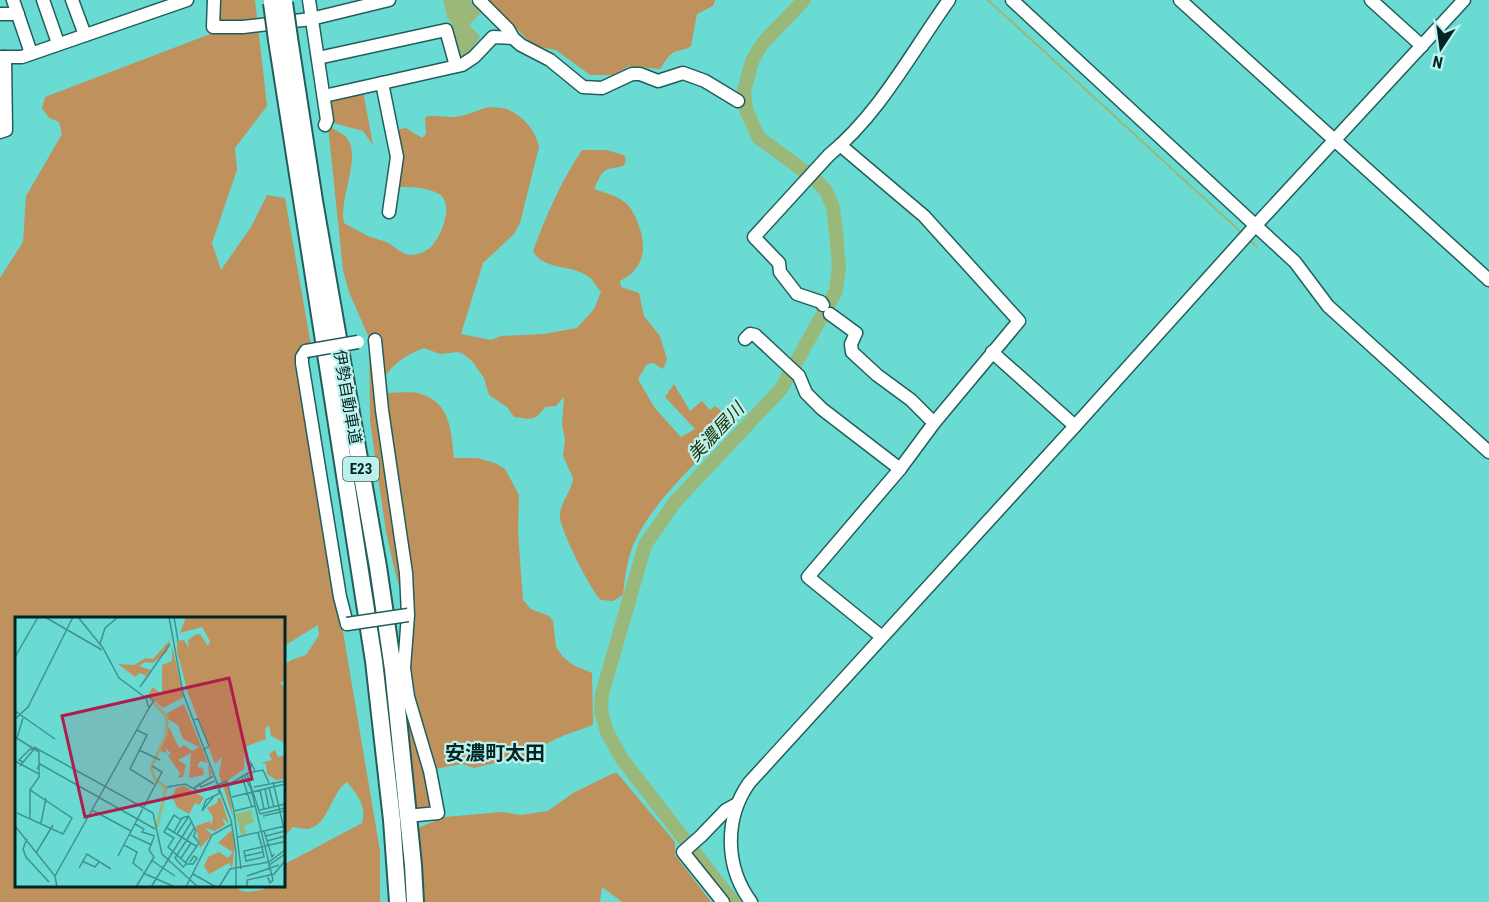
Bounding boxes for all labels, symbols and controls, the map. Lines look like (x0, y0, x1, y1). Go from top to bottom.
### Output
north arrow (1411, 18, 1471, 78)
text: N (1431, 52, 1445, 72)
street label: 伊勢自動車道 (330, 348, 365, 446)
water label: 美濃屋川 (683, 397, 749, 465)
road number: E23 (343, 457, 379, 481)
inset map (15, 617, 285, 887)
district label: 安濃町太田 (445, 741, 545, 765)

